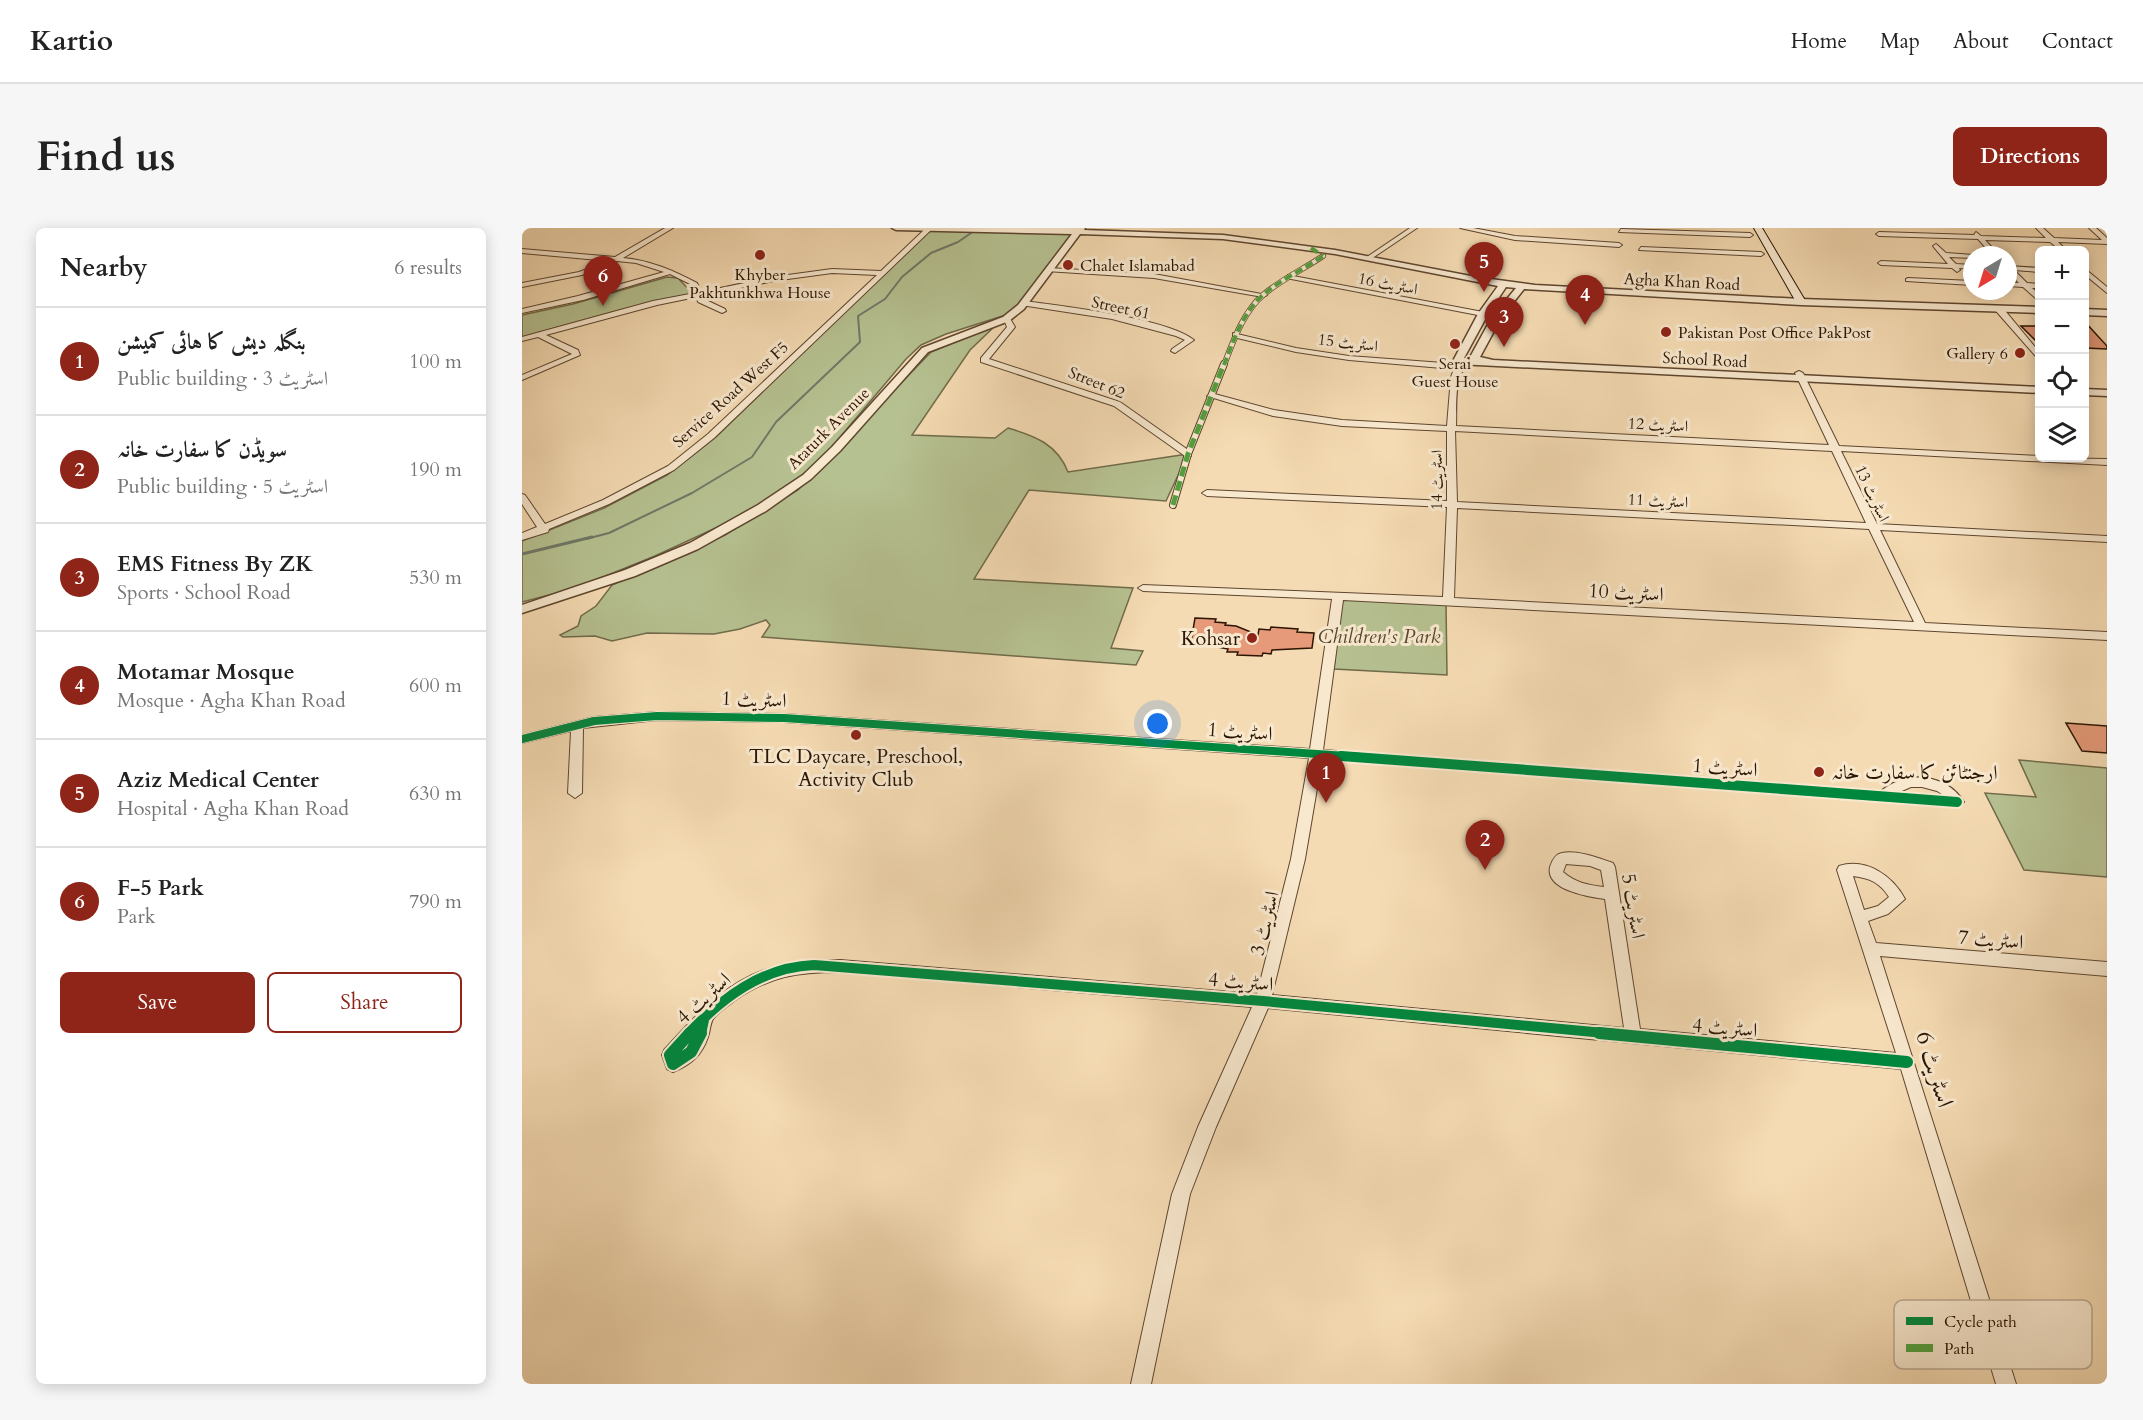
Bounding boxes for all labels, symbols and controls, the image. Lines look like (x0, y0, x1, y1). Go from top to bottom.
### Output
text: Kartio (30, 22, 113, 60)
text: Home (1791, 27, 1847, 56)
text: Map (1880, 27, 1920, 56)
text: About (1953, 27, 2009, 56)
text: Contact (2042, 27, 2113, 56)
button: Directions (1953, 127, 2107, 186)
text: Find us (36, 128, 176, 185)
pin: 5 (1464, 242, 1504, 292)
north arrow (1963, 246, 2017, 300)
map controls (2035, 246, 2089, 462)
button: + (2035, 246, 2089, 300)
marker: Khyber Pakhtunkhwa House (753, 248, 767, 262)
text: Nearby (60, 250, 148, 285)
text: 6 results (394, 254, 462, 281)
place label: Chalet Islamabad (1080, 255, 1195, 277)
pin: 6 (584, 256, 622, 306)
marker: Chalet Islamabad (1061, 258, 1075, 272)
place label: Khyber Pakhtunkhwa House (689, 264, 831, 304)
street label: اسٹریٹ 16 (1356, 267, 1420, 301)
street label: Agha Khan Road (1623, 268, 1741, 296)
pin: 4 (1566, 276, 1604, 325)
street label: Street 61 (1090, 291, 1152, 325)
pin: 3 (1484, 298, 1524, 347)
button: − (2035, 300, 2089, 354)
place label: Pakistan Post Office PakPost (1678, 322, 1871, 344)
marker: Pakistan Post Office PakPost (1659, 325, 1673, 339)
text: بنگلہ دیش کا ہائی کمیشن (117, 327, 306, 357)
street label: اسٹریٹ 15 (1317, 328, 1379, 358)
street label: Service Road West F5 (668, 337, 793, 453)
marker: Serai Guest House (1448, 337, 1462, 351)
place label: Gallery 6 (1946, 343, 2008, 365)
marker: Gallery 6 (2013, 346, 2027, 360)
street label: School Road (1662, 347, 1748, 373)
text: 1 (74, 348, 85, 375)
text: 100 m (409, 348, 462, 375)
place label: Serai Guest House (1412, 353, 1498, 393)
button: locate (2035, 354, 2089, 408)
street label: Street 62 (1065, 362, 1128, 404)
text: Public building · اسٹریٹ 3 (117, 365, 328, 392)
street label: Ataturk Avenue (783, 383, 875, 475)
button: layers (2035, 408, 2089, 462)
street label: اسٹریٹ 12 (1627, 412, 1689, 438)
text: سویڈن کا سفارت خانہ (117, 435, 287, 465)
street label: اسٹریٹ 14 (1426, 450, 1448, 510)
text: 2 (74, 456, 85, 483)
text: 190 m (409, 456, 462, 483)
street label: اسٹریٹ 13 (1849, 461, 1895, 525)
text: Public building · اسٹریٹ 5 (117, 473, 328, 500)
street label: اسٹریٹ 11 (1627, 488, 1689, 514)
text: EMS Fitness By ZK (117, 549, 313, 579)
text: 3 (74, 564, 85, 591)
text: 530 m (409, 564, 462, 591)
street label: اسٹریٹ 10 (1588, 577, 1664, 608)
text: Sports · School Road (117, 579, 291, 606)
park label: Children's Park (1318, 623, 1440, 650)
place label: Kohsar (1181, 625, 1241, 652)
marker: Kohsar (1245, 631, 1259, 645)
text: Motamar Mosque (117, 657, 295, 687)
text: 4 (74, 672, 85, 699)
text: 600 m (409, 672, 462, 699)
street label: اسٹریٹ 1 (721, 685, 787, 714)
text: Mosque · Agha Khan Road (117, 687, 346, 714)
your location (1143, 709, 1172, 738)
street label: اسٹریٹ 1 (1206, 716, 1273, 747)
marker: TLC Daycare, Preschool, Activity Club (849, 728, 863, 742)
place label: TLC Daycare, Preschool, Activity Club (749, 743, 963, 793)
street label: اسٹریٹ 1 (1691, 752, 1758, 783)
pin: 1 (1306, 754, 1346, 803)
place label: ارجنٹائن کا سفارت خانہ (1831, 759, 1998, 786)
text: Aziz Medical Center (117, 765, 319, 795)
marker: ارجنٹائن کا سفارت خانہ (1812, 765, 1826, 779)
text: 5 (74, 780, 85, 807)
text: 630 m (409, 780, 462, 807)
text: Hospital · Agha Khan Road (117, 795, 349, 822)
pin: 2 (1466, 820, 1504, 870)
street label: اسٹریٹ 5 (1615, 872, 1652, 940)
text: F-5 Park (117, 873, 204, 903)
text: 6 (74, 888, 85, 915)
text: 790 m (409, 888, 462, 915)
street label: اسٹریٹ 3 (1243, 888, 1285, 958)
text: Park (117, 903, 155, 930)
street label: اسٹریٹ 7 (1957, 923, 2025, 956)
street label: اسٹریٹ 4 (1207, 965, 1275, 998)
street label: اسٹریٹ 4 (670, 966, 737, 1030)
button: Save (60, 972, 255, 1033)
button: Share (267, 972, 462, 1033)
street label: اسٹریٹ 4 (1691, 1011, 1759, 1044)
street label: اسٹریٹ 6 (1907, 1027, 1962, 1111)
legend (1894, 1300, 2092, 1369)
text: Cycle path (1944, 1311, 2017, 1333)
text: Path (1944, 1338, 1974, 1360)

